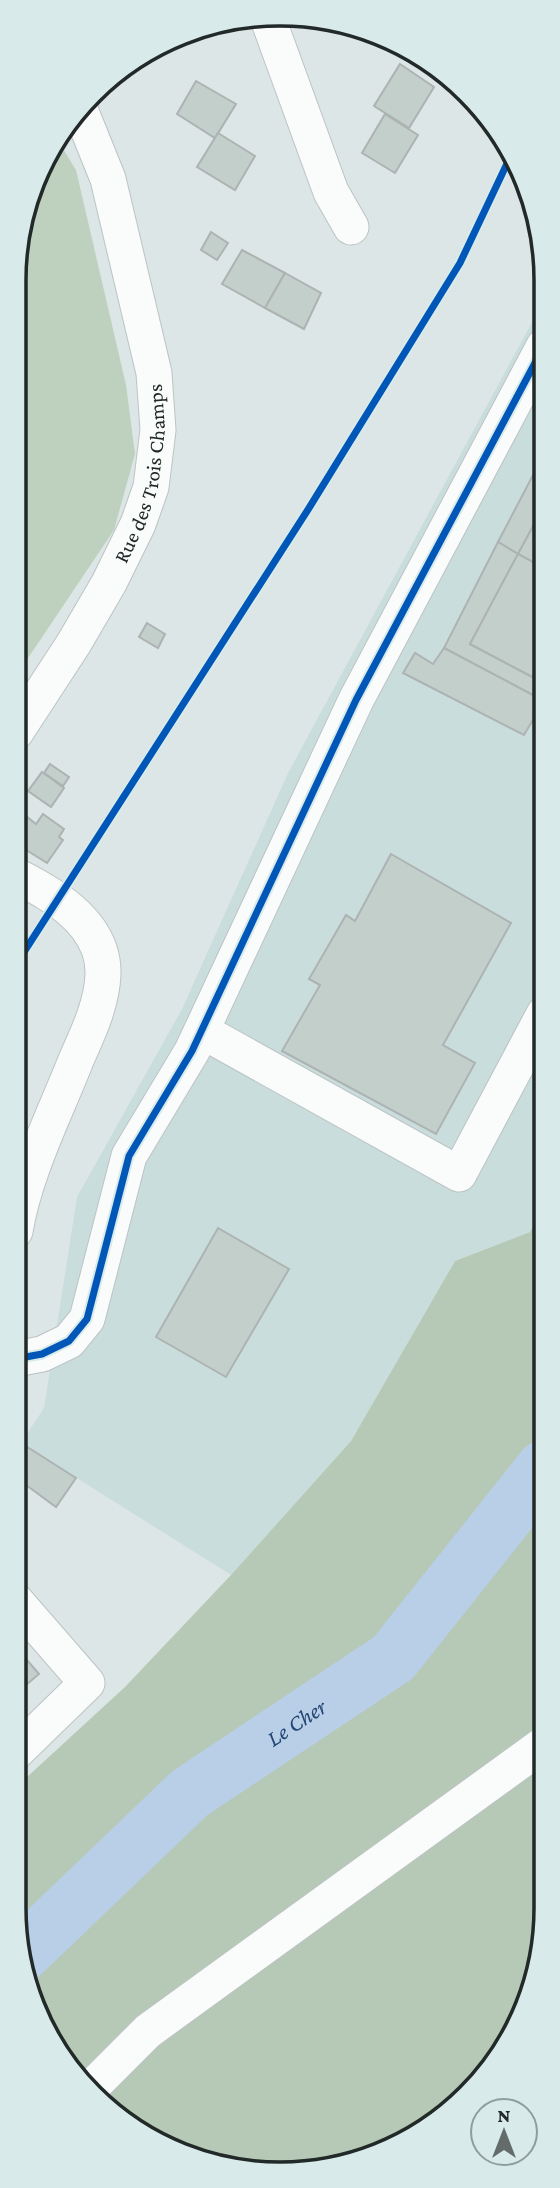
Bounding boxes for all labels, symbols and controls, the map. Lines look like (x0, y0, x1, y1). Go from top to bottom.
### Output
street label: Rue des Trois Champs (109, 383, 170, 567)
water label: Le Cher (262, 1693, 332, 1751)
north arrow (469, 2097, 539, 2167)
text: N (498, 2105, 511, 2126)

